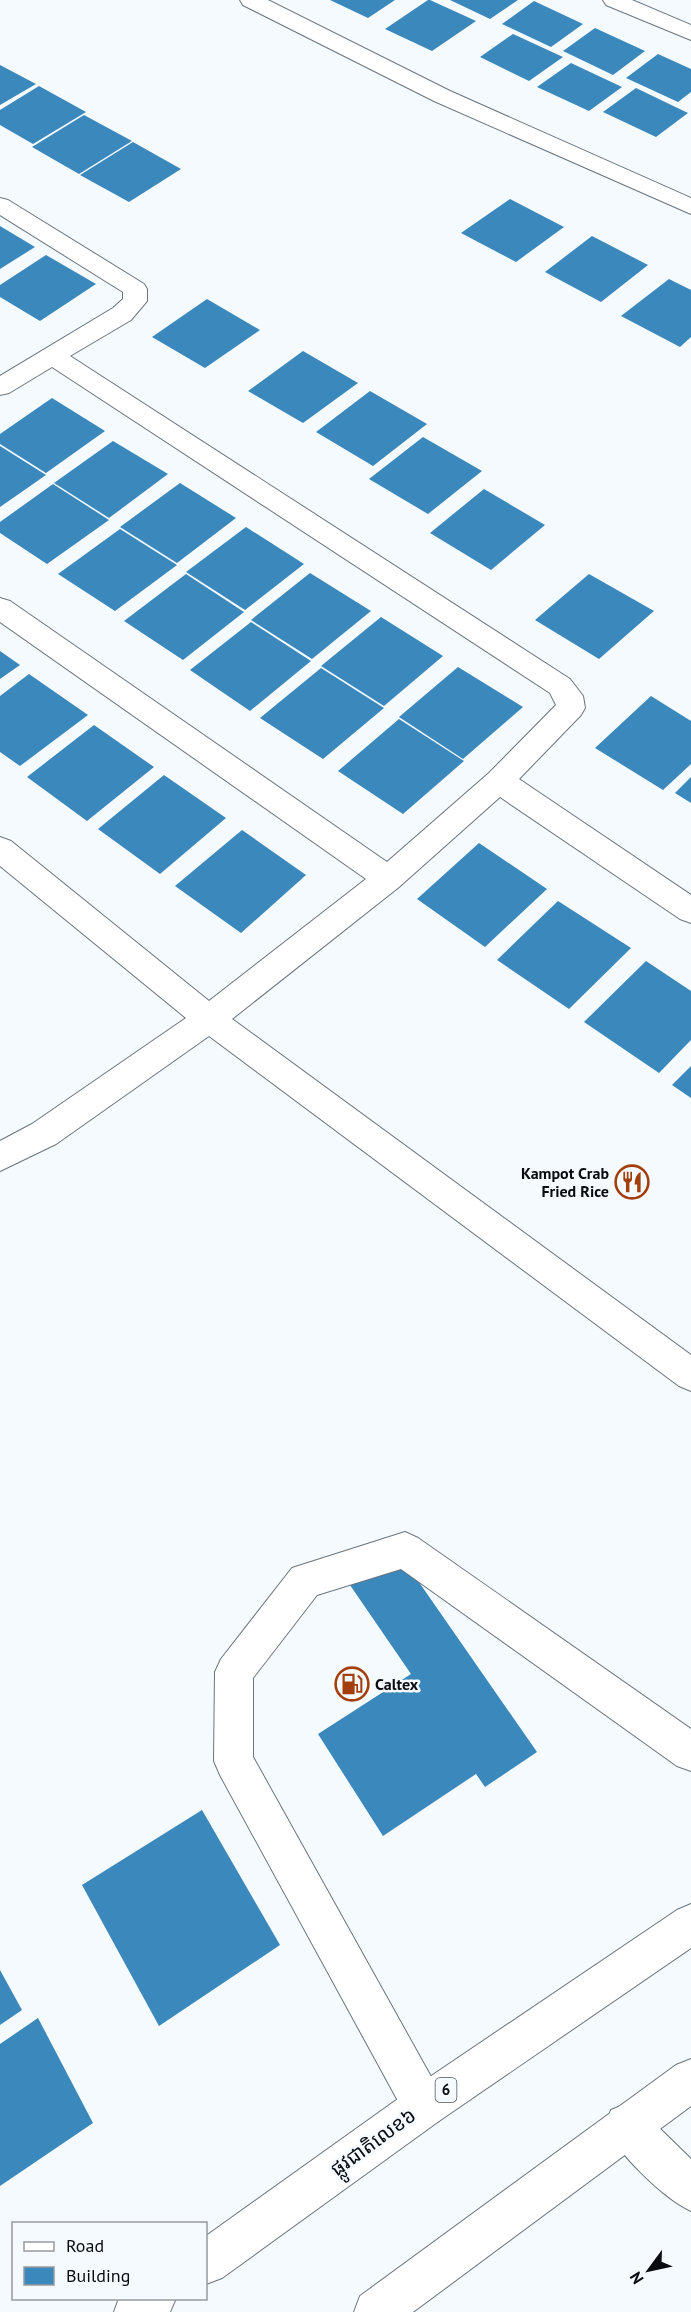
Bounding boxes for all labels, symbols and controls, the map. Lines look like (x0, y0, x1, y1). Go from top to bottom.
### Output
place label: Kampot Crab Fried Rice (521, 1163, 609, 1201)
restaurant icon: Kampot Crab Fried Rice (614, 1164, 650, 1200)
fuel station icon: Caltex (334, 1666, 370, 1702)
place label: Caltex (375, 1674, 419, 1694)
road number: 6 (436, 2078, 456, 2102)
street label: ផ្លូវជាតិលេខ៦ (325, 2102, 425, 2187)
legend (12, 2222, 207, 2300)
text: Road (66, 2234, 104, 2257)
north arrow (619, 2240, 679, 2300)
text: Building (66, 2264, 130, 2287)
text: N (625, 2268, 648, 2288)

